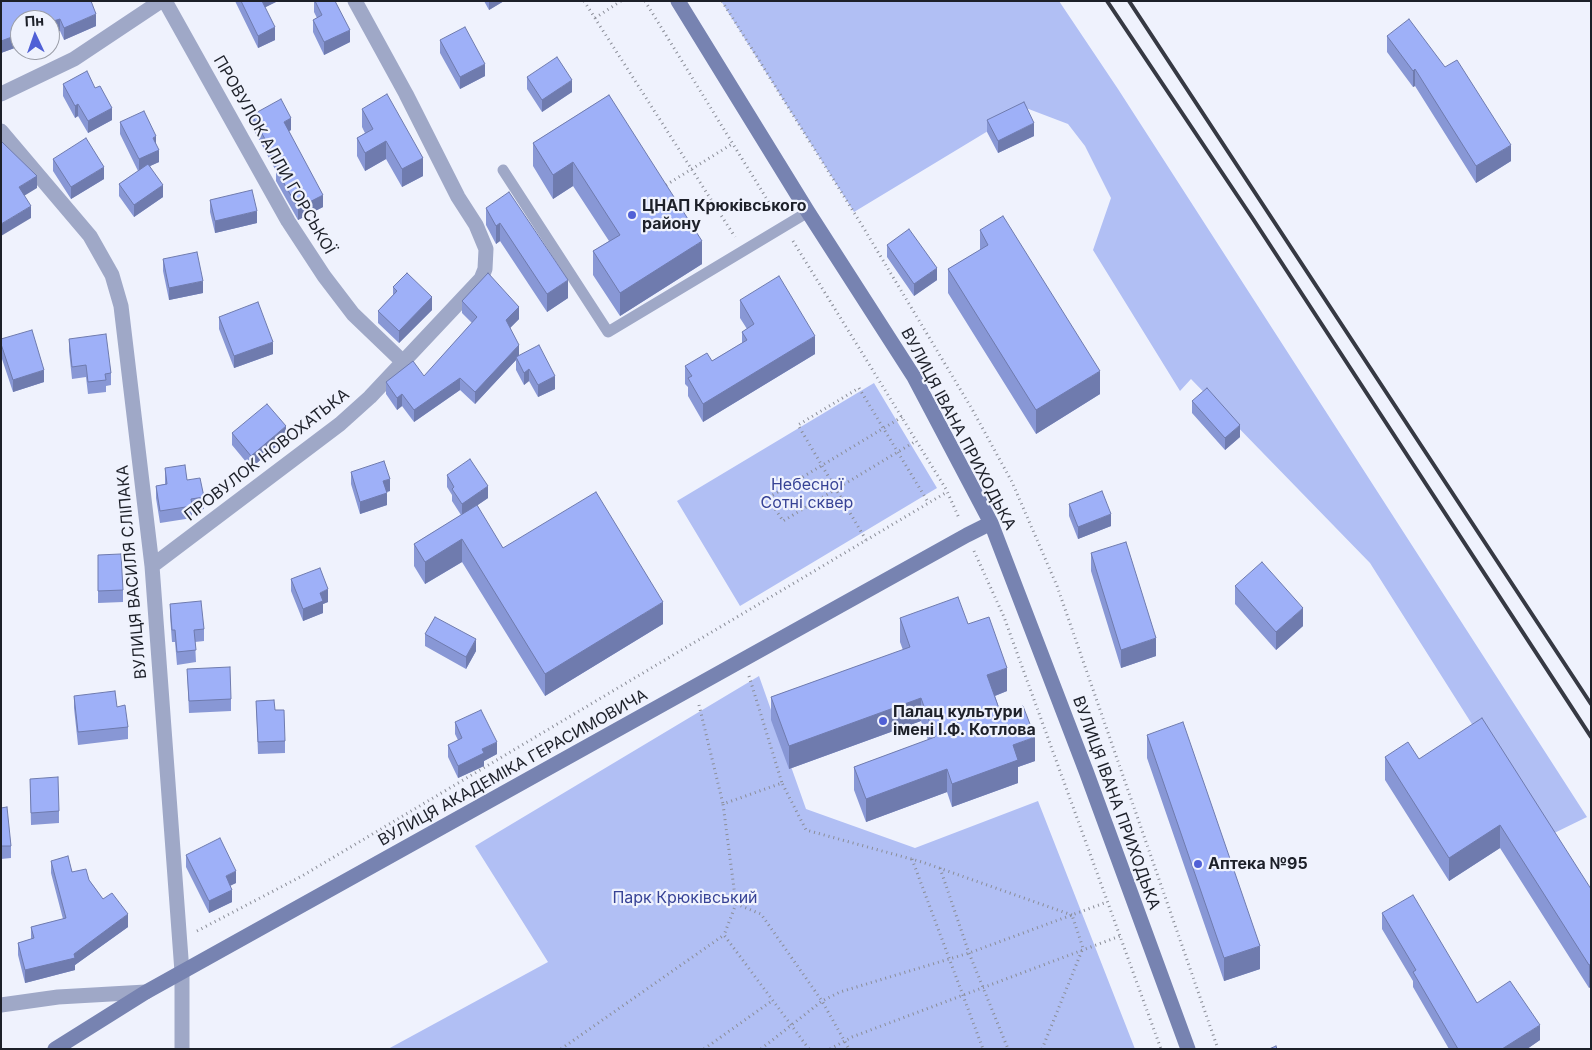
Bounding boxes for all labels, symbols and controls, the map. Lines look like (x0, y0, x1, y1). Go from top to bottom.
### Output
north arrow (10, 10, 60, 60)
text: Пн (24, 12, 44, 30)
street label: ПРОВУЛОК АЛЛИ ГОРСЬКОЇ (209, 52, 339, 258)
place label: ЦНАП Крюківського району (642, 196, 807, 234)
marker: ЦНАП Крюківського району (626, 209, 638, 221)
street label: ВУЛИЦЯ ІВАНА ПРИХОДЬКА (896, 325, 1020, 533)
street label: ПРОВУЛОК НОВОХАТЬКА (181, 385, 353, 525)
street label: ВУЛИЦЯ ВАСИЛЯ СЛІПАКА (113, 464, 151, 680)
park label: Небесної Сотні сквер (761, 475, 853, 513)
street label: ВУЛИЦЯ АКАДЕМІКА ГЕРАСИМОВИЧА (375, 686, 651, 850)
street label: ВУЛИЦЯ ІВАНА ПРИХОДЬКА (1068, 693, 1164, 913)
place label: Палац культури імені І.Ф. Котлова (893, 702, 1036, 740)
marker: Палац культури імені І.Ф. Котлова (877, 715, 889, 727)
place label: Аптека №95 (1208, 854, 1308, 874)
marker: Аптека №95 (1192, 858, 1204, 870)
park label: Парк Крюківський (612, 888, 758, 908)

